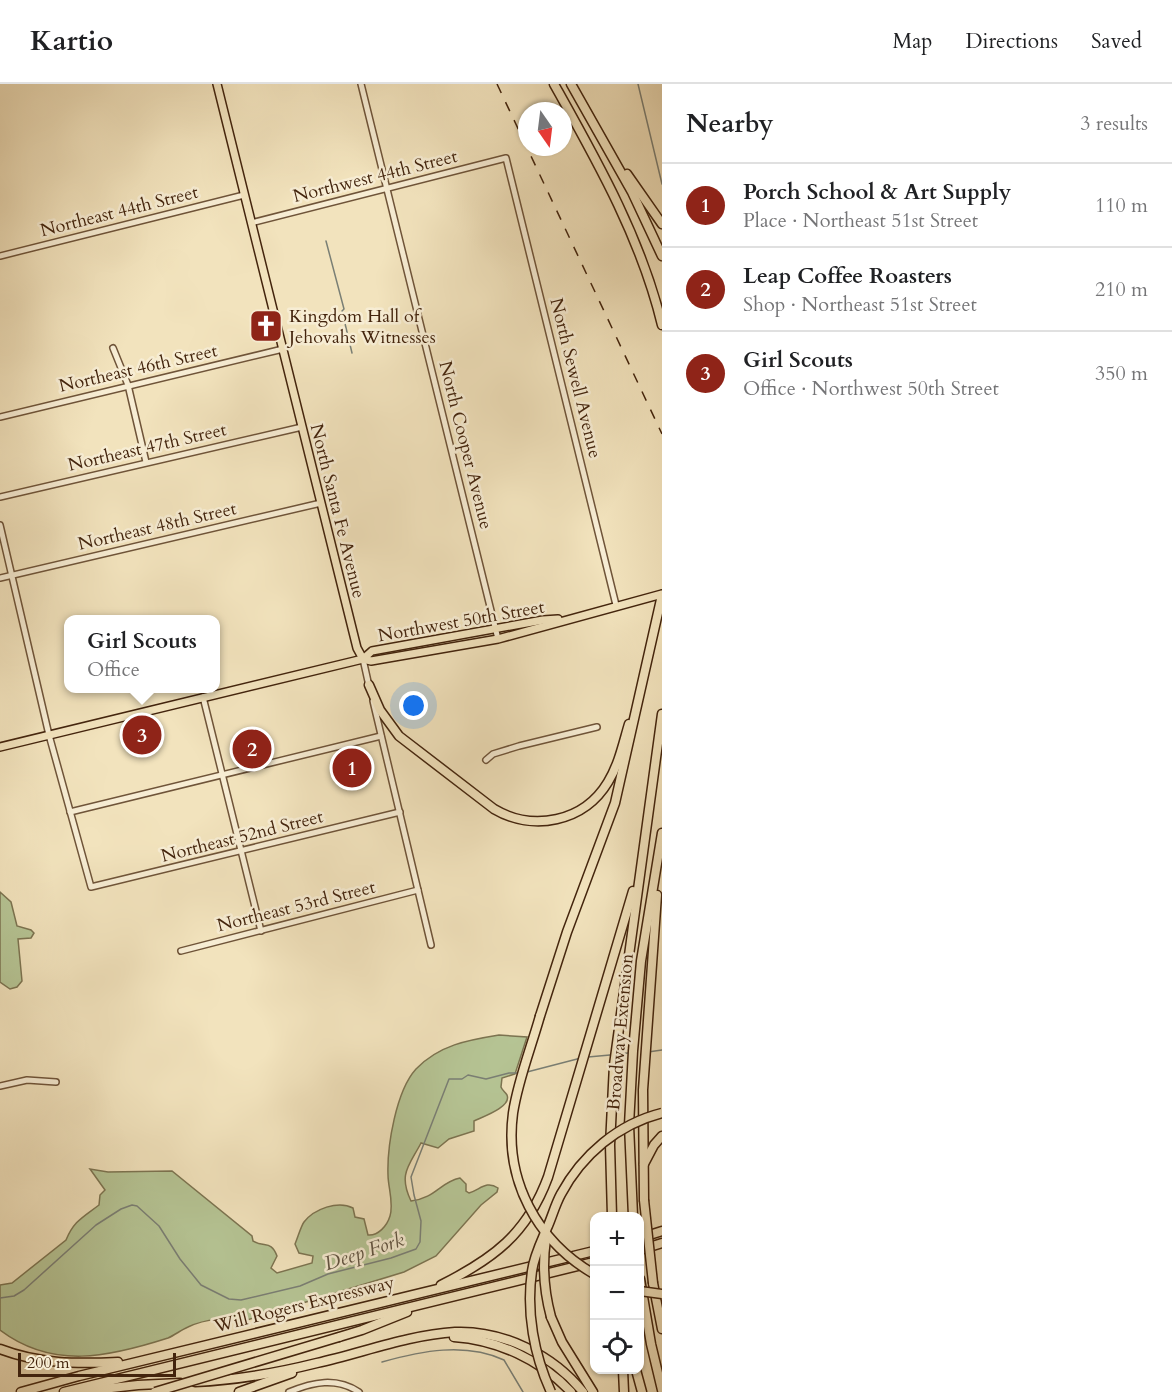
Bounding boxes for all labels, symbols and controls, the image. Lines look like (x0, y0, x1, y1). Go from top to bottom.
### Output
text: Kartio (30, 22, 113, 60)
text: Map (892, 27, 932, 56)
text: Directions (965, 27, 1058, 56)
text: Saved (1091, 27, 1142, 56)
north arrow (518, 102, 572, 156)
text: Nearby (686, 106, 774, 141)
text: 3 results (1080, 110, 1148, 137)
street label: Northwest 44th Street (290, 144, 460, 209)
text: Porch School & Art Supply (743, 177, 1011, 207)
street label: Northeast 44th Street (38, 180, 201, 243)
text: 1 (700, 192, 711, 219)
text: 110 m (1095, 192, 1148, 219)
text: Place · Northeast 51st Street (743, 207, 978, 234)
text: Leap Coffee Roasters (743, 261, 952, 291)
text: 2 (700, 276, 711, 303)
text: 210 m (1095, 276, 1148, 303)
text: Shop · Northeast 51st Street (743, 291, 977, 318)
street label: North Sewell Avenue (544, 295, 608, 461)
place label: Kingdom Hall of Jehovahs Witnesses (286, 304, 436, 350)
church icon: Kingdom Hall of Jehovahs Witnesses (248, 308, 284, 344)
street label: Northeast 46th Street (56, 338, 220, 399)
text: Girl Scouts (743, 345, 853, 375)
street label: North Cooper Avenue (432, 358, 499, 532)
text: 3 (700, 360, 711, 387)
text: 350 m (1095, 360, 1148, 387)
text: Office · Northwest 50th Street (743, 375, 999, 402)
street label: Northeast 47th Street (65, 417, 229, 478)
street label: North Santa Fe Avenue (304, 421, 371, 601)
street label: Northeast 48th Street (75, 496, 239, 557)
street label: Northwest 50th Street (376, 594, 547, 648)
popup (64, 615, 220, 693)
text: Girl Scouts (87, 626, 197, 656)
text: Office (87, 656, 140, 683)
your location (399, 691, 428, 720)
pin: 3 (122, 712, 162, 758)
pin: 2 (232, 726, 272, 772)
pin: 1 (332, 746, 372, 790)
street label: Northeast 52nd Street (159, 804, 326, 869)
street label: Northeast 53rd Street (214, 875, 378, 938)
street label: Broadway Extension (601, 952, 640, 1112)
map controls (590, 1212, 644, 1374)
button: + (590, 1212, 644, 1266)
water label: Deep Fork (321, 1226, 408, 1277)
button: − (590, 1266, 644, 1320)
street label: Will Rogers Expressway (210, 1270, 397, 1339)
button: locate (590, 1320, 644, 1374)
scale bar (18, 1350, 176, 1378)
text: 200 m (27, 1352, 69, 1374)

